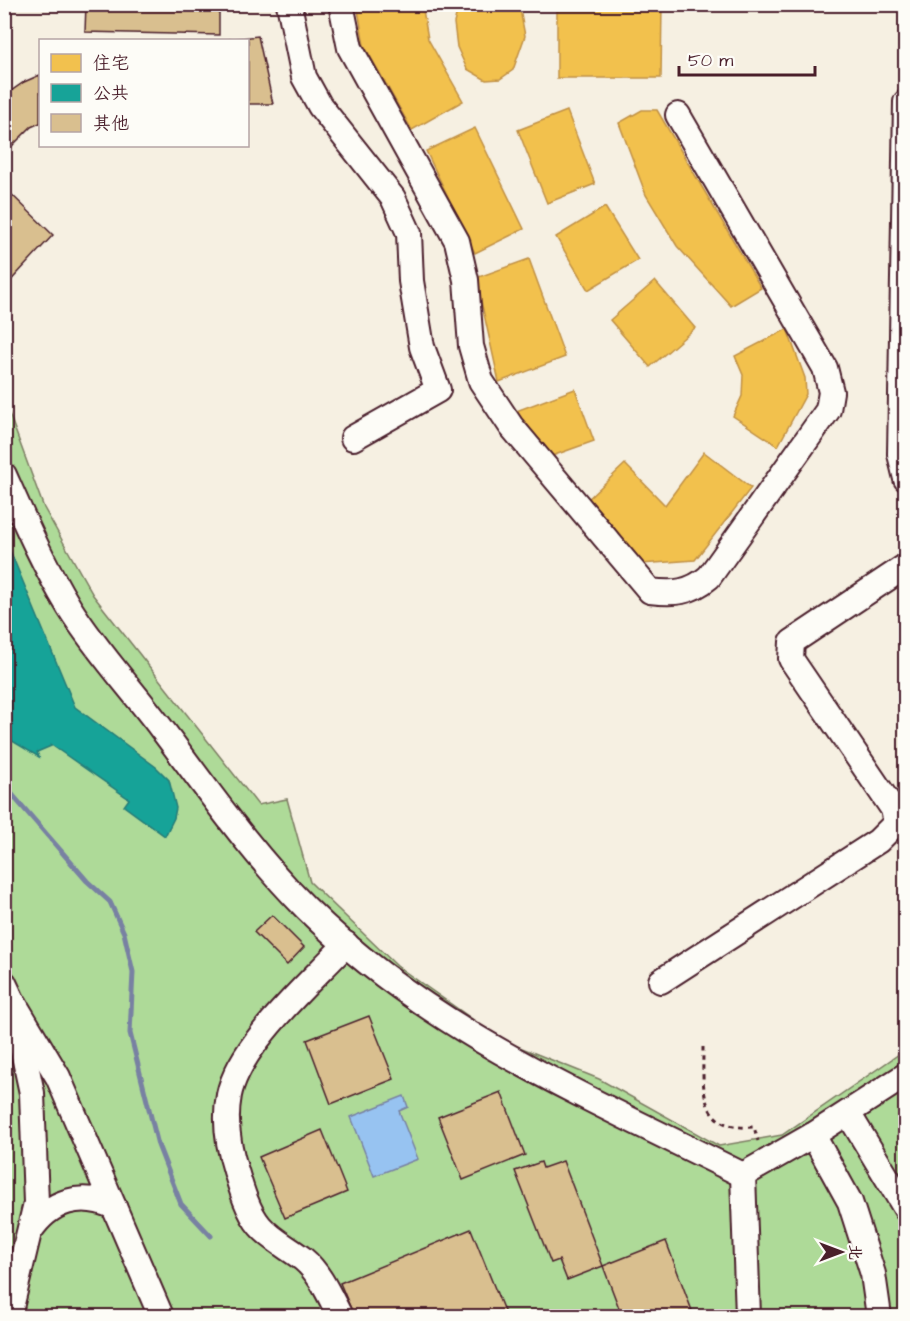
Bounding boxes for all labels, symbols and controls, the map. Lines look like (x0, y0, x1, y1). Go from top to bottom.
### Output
legend (39, 39, 249, 147)
scale bar (679, 39, 816, 77)
text: 50 m (688, 48, 733, 73)
text: 住宅 (93, 51, 129, 76)
text: 公共 (93, 81, 129, 106)
text: 其他 (93, 111, 129, 136)
north arrow (811, 1222, 871, 1282)
text: 北 (844, 1244, 866, 1260)

